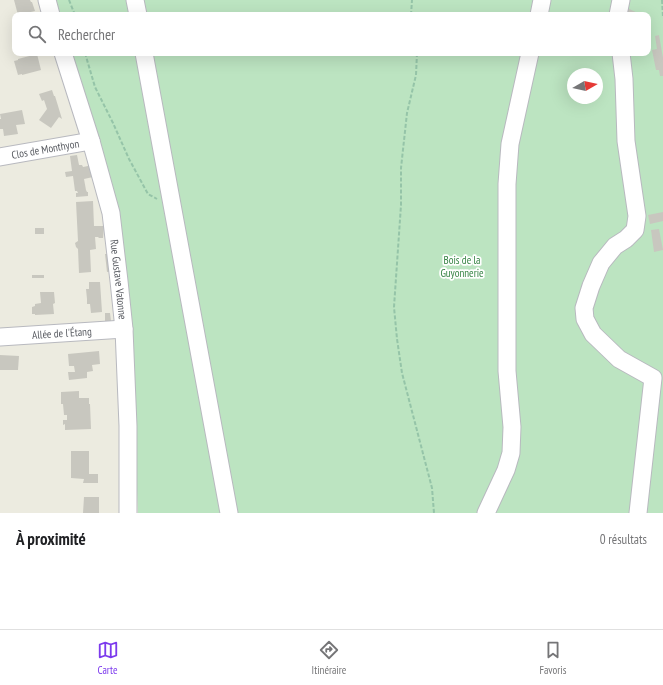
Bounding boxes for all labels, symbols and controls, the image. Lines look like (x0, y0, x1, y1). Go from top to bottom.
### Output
search box (12, 12, 651, 56)
icon: search (26, 23, 48, 45)
text: Rechercher (58, 25, 115, 44)
north arrow (567, 68, 603, 104)
street label: Clos de Monthyon (10, 136, 80, 162)
street label: Rue Gustave Vatonne (107, 239, 130, 321)
park label: Bois de la Guyonnerie (440, 253, 484, 280)
street label: Allée de l'Étang (32, 324, 92, 342)
text: À proximité (16, 528, 86, 550)
text: 0 résultats (600, 531, 647, 548)
tab: Carte (97, 639, 119, 677)
tab: Itinéraire (312, 639, 346, 677)
tab: Favoris (539, 639, 566, 677)

